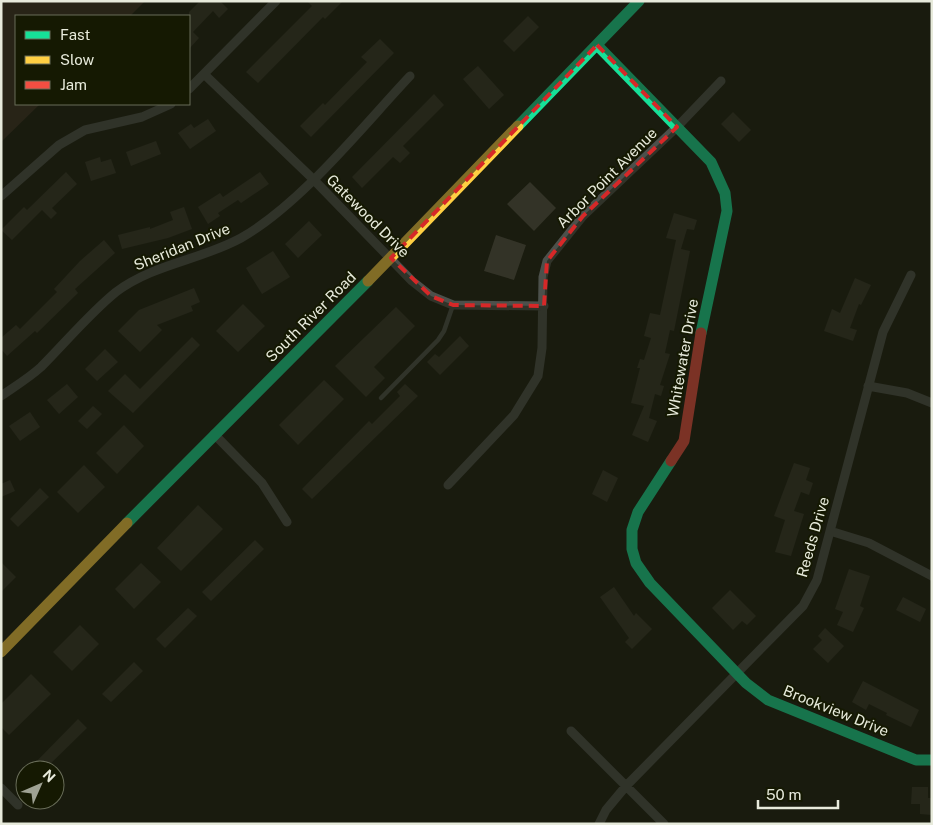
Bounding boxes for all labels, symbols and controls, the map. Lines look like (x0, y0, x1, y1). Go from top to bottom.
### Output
legend (15, 15, 190, 105)
text: Fast (60, 26, 90, 43)
text: Slow (60, 51, 95, 68)
text: Jam (60, 76, 87, 93)
street label: Arbor Point Avenue (553, 124, 660, 231)
street label: Gatewood Drive (323, 171, 413, 261)
street label: Sheridan Drive (131, 220, 232, 274)
street label: South River Road (262, 268, 359, 365)
street label: Whitewater Drive (664, 297, 701, 418)
street label: Reeds Drive (793, 495, 832, 579)
street label: Brookview Drive (781, 682, 891, 739)
north arrow (15, 760, 65, 810)
text: N (40, 766, 59, 785)
scale bar (758, 778, 838, 810)
text: 50 m (766, 786, 801, 803)

